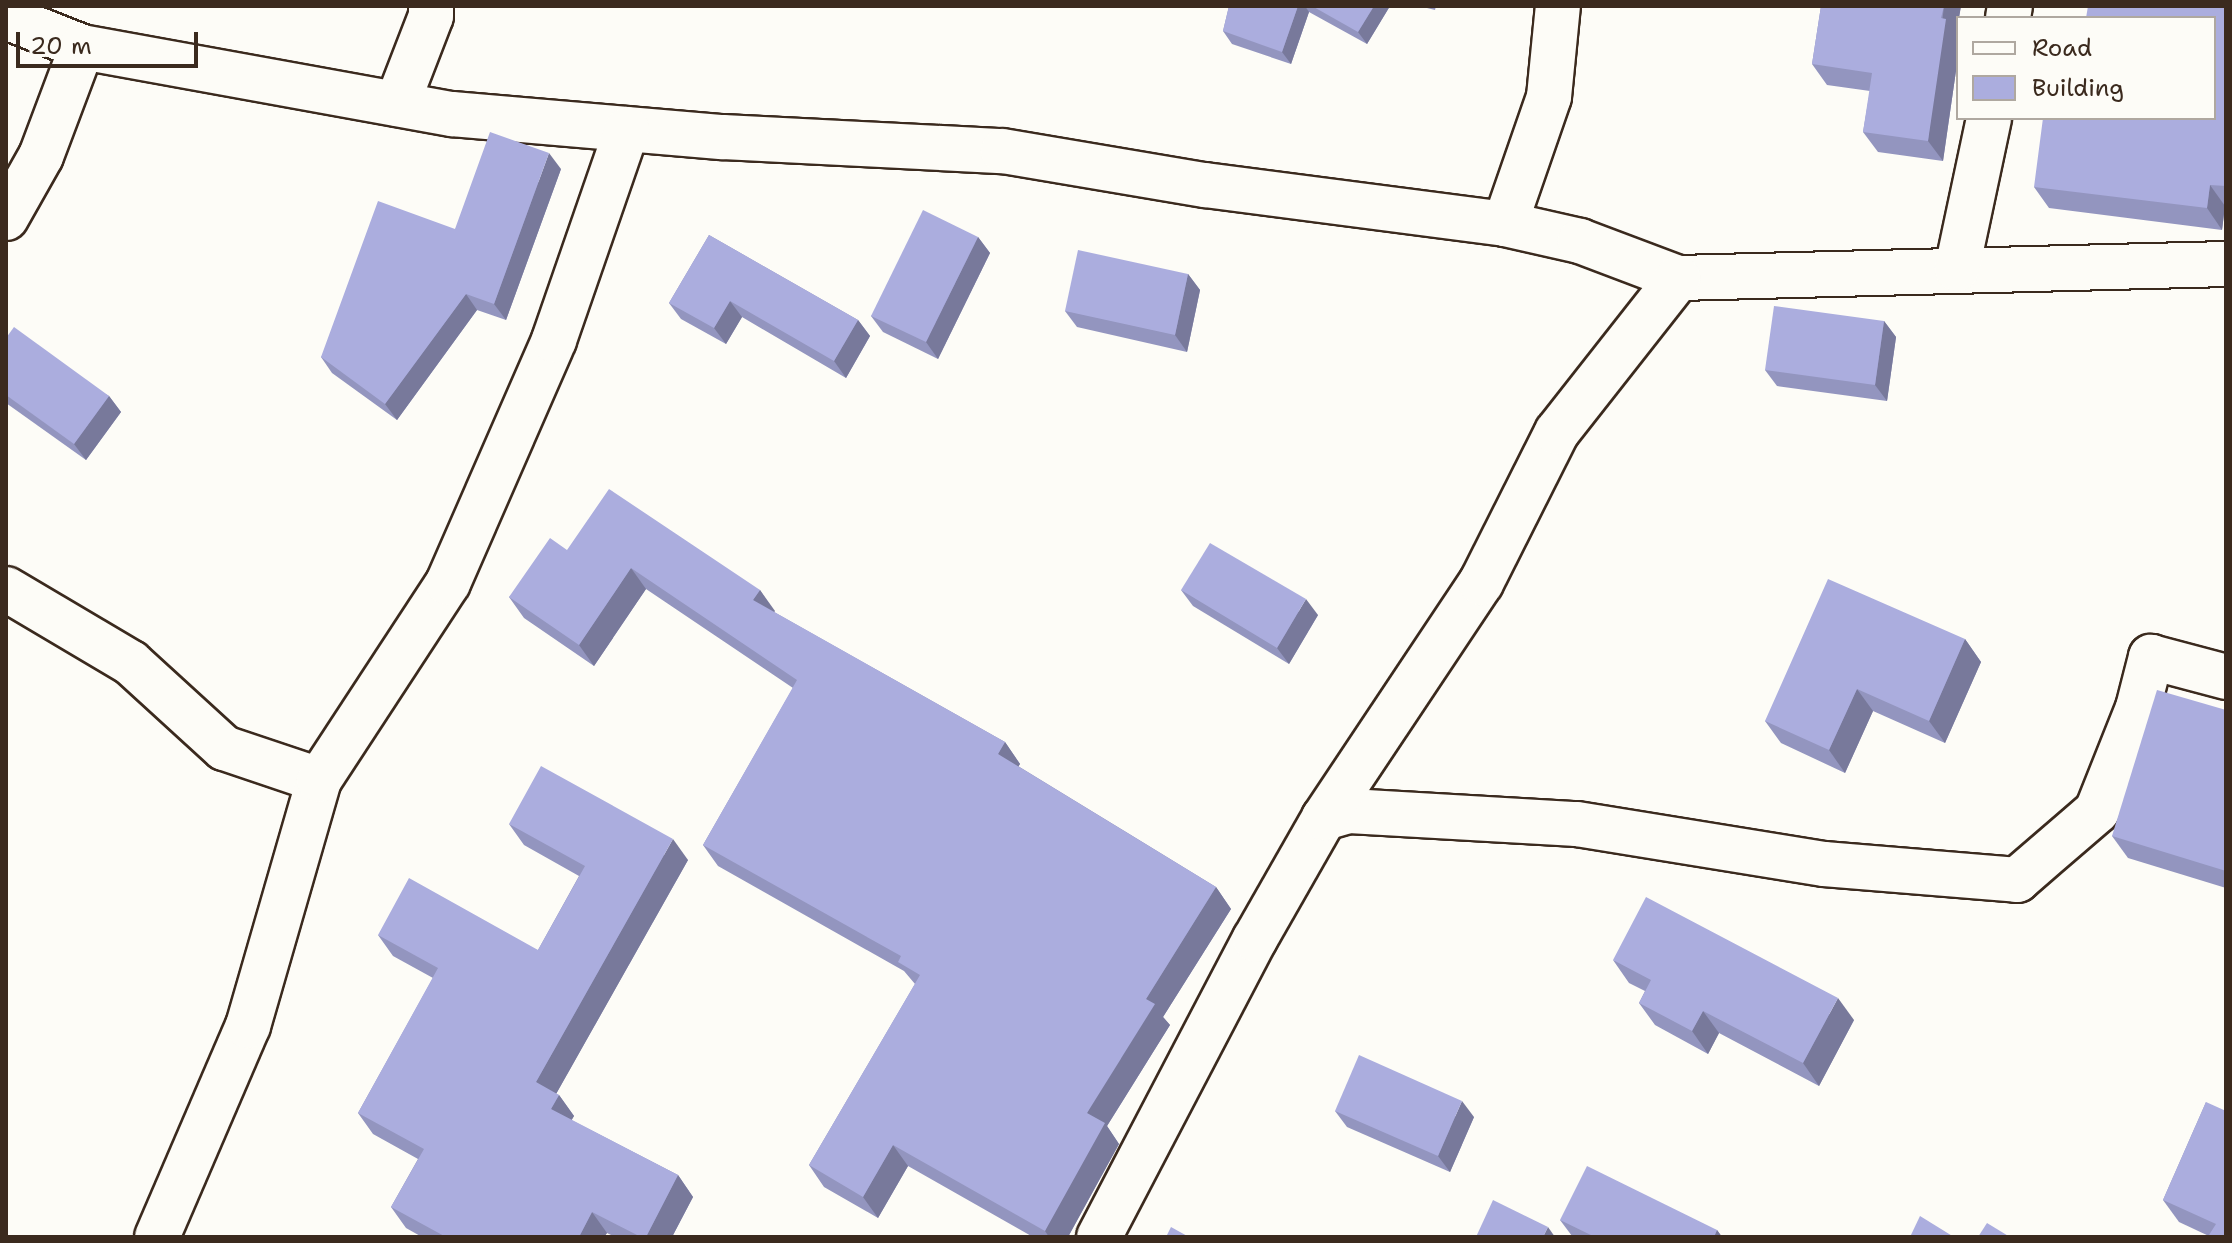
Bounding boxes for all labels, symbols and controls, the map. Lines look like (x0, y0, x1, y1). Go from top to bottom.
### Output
scale bar (20, 16, 202, 66)
legend (1956, 16, 2216, 120)
text: 20 m (30, 30, 92, 62)
text: Road (2032, 32, 2092, 64)
text: Building (2032, 72, 2124, 104)

